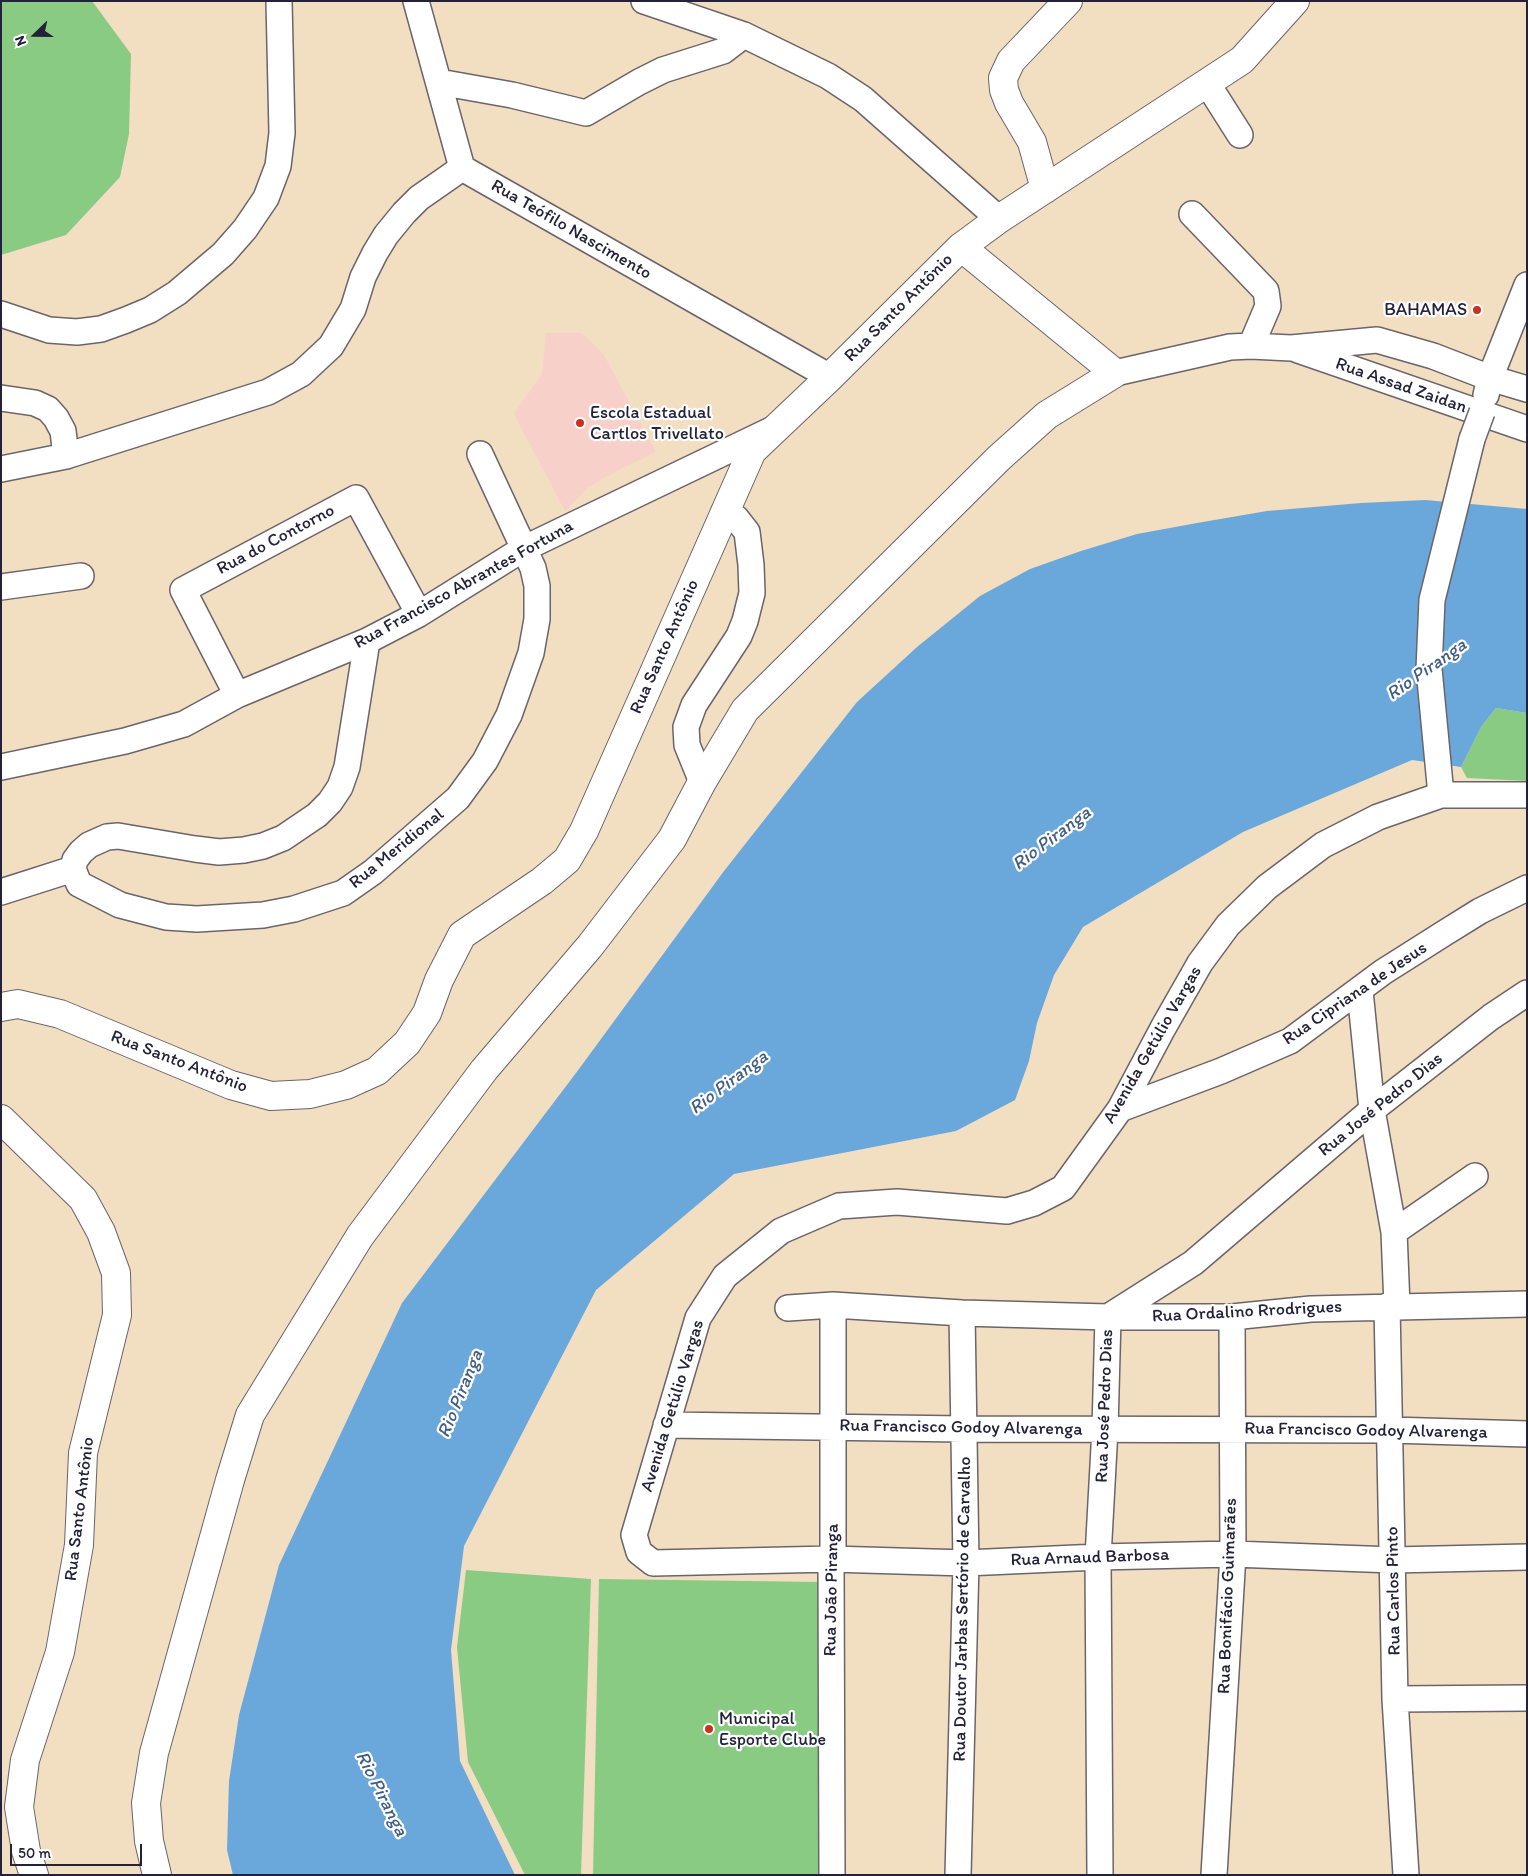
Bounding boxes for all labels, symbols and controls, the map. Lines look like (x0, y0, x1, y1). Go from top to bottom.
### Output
north arrow (10, 10, 60, 60)
text: N (11, 33, 30, 48)
street label: Rua Teófilo Nascimento (487, 175, 655, 285)
street label: Rua Santo Antônio (840, 249, 958, 367)
place label: BAHAMAS (1384, 299, 1467, 321)
marker: BAHAMAS (1471, 304, 1483, 316)
street label: Rua Assad Zaidan (1332, 353, 1470, 419)
place label: Escola Estadual Cartlos Trivellato (590, 402, 724, 444)
marker: Escola Estadual Cartlos Trivellato (574, 417, 586, 429)
street label: Rua do Contorno (213, 500, 339, 580)
street label: Rua Francisco Abrantes Fortuna (351, 516, 577, 654)
street label: Rua Santo Antônio (626, 576, 704, 718)
water label: Rio Piranga (1383, 634, 1471, 706)
water label: Rio Piranga (1008, 802, 1096, 876)
street label: Rua Meridional (345, 804, 449, 894)
street label: Rua Cipriana de Jesus (1279, 938, 1431, 1050)
street label: Avenida Getúlio Vargas (1099, 962, 1207, 1128)
street label: Rua Santo Antônio (107, 1026, 251, 1098)
water label: Rio Piranga (685, 1046, 773, 1120)
street label: Rua José Pedro Dias (1314, 1048, 1448, 1162)
street label: Rua Ordalino Rrodrigues (1151, 1296, 1343, 1328)
street label: Avenida Getúlio Vargas (637, 1317, 709, 1495)
street label: Rua José Pedro Dias (1092, 1329, 1118, 1483)
water label: Rio Piranga (433, 1347, 489, 1441)
street label: Rua Francisco Godoy Alvarenga (839, 1415, 1083, 1441)
street label: Rua Francisco Godoy Alvarenga (1244, 1418, 1488, 1444)
street label: Rua Santo Antônio (60, 1436, 100, 1582)
street label: Rua Doutor Jarbas Sertório de Carvalho (950, 1456, 976, 1762)
street label: Rua Bonifácio Guimarães (1214, 1498, 1242, 1694)
street label: Rua João Piranga (820, 1523, 844, 1657)
street label: Rua Carlos Pinto (1382, 1526, 1406, 1656)
street label: Rua Arnaud Barbosa (1010, 1544, 1170, 1572)
place label: Municipal Esporte Clube (719, 1708, 826, 1750)
marker: Municipal Esporte Clube (703, 1723, 715, 1735)
water label: Rio Piranga (350, 1748, 412, 1840)
scale bar (12, 1834, 145, 1866)
text: 50 m (18, 1844, 51, 1862)

